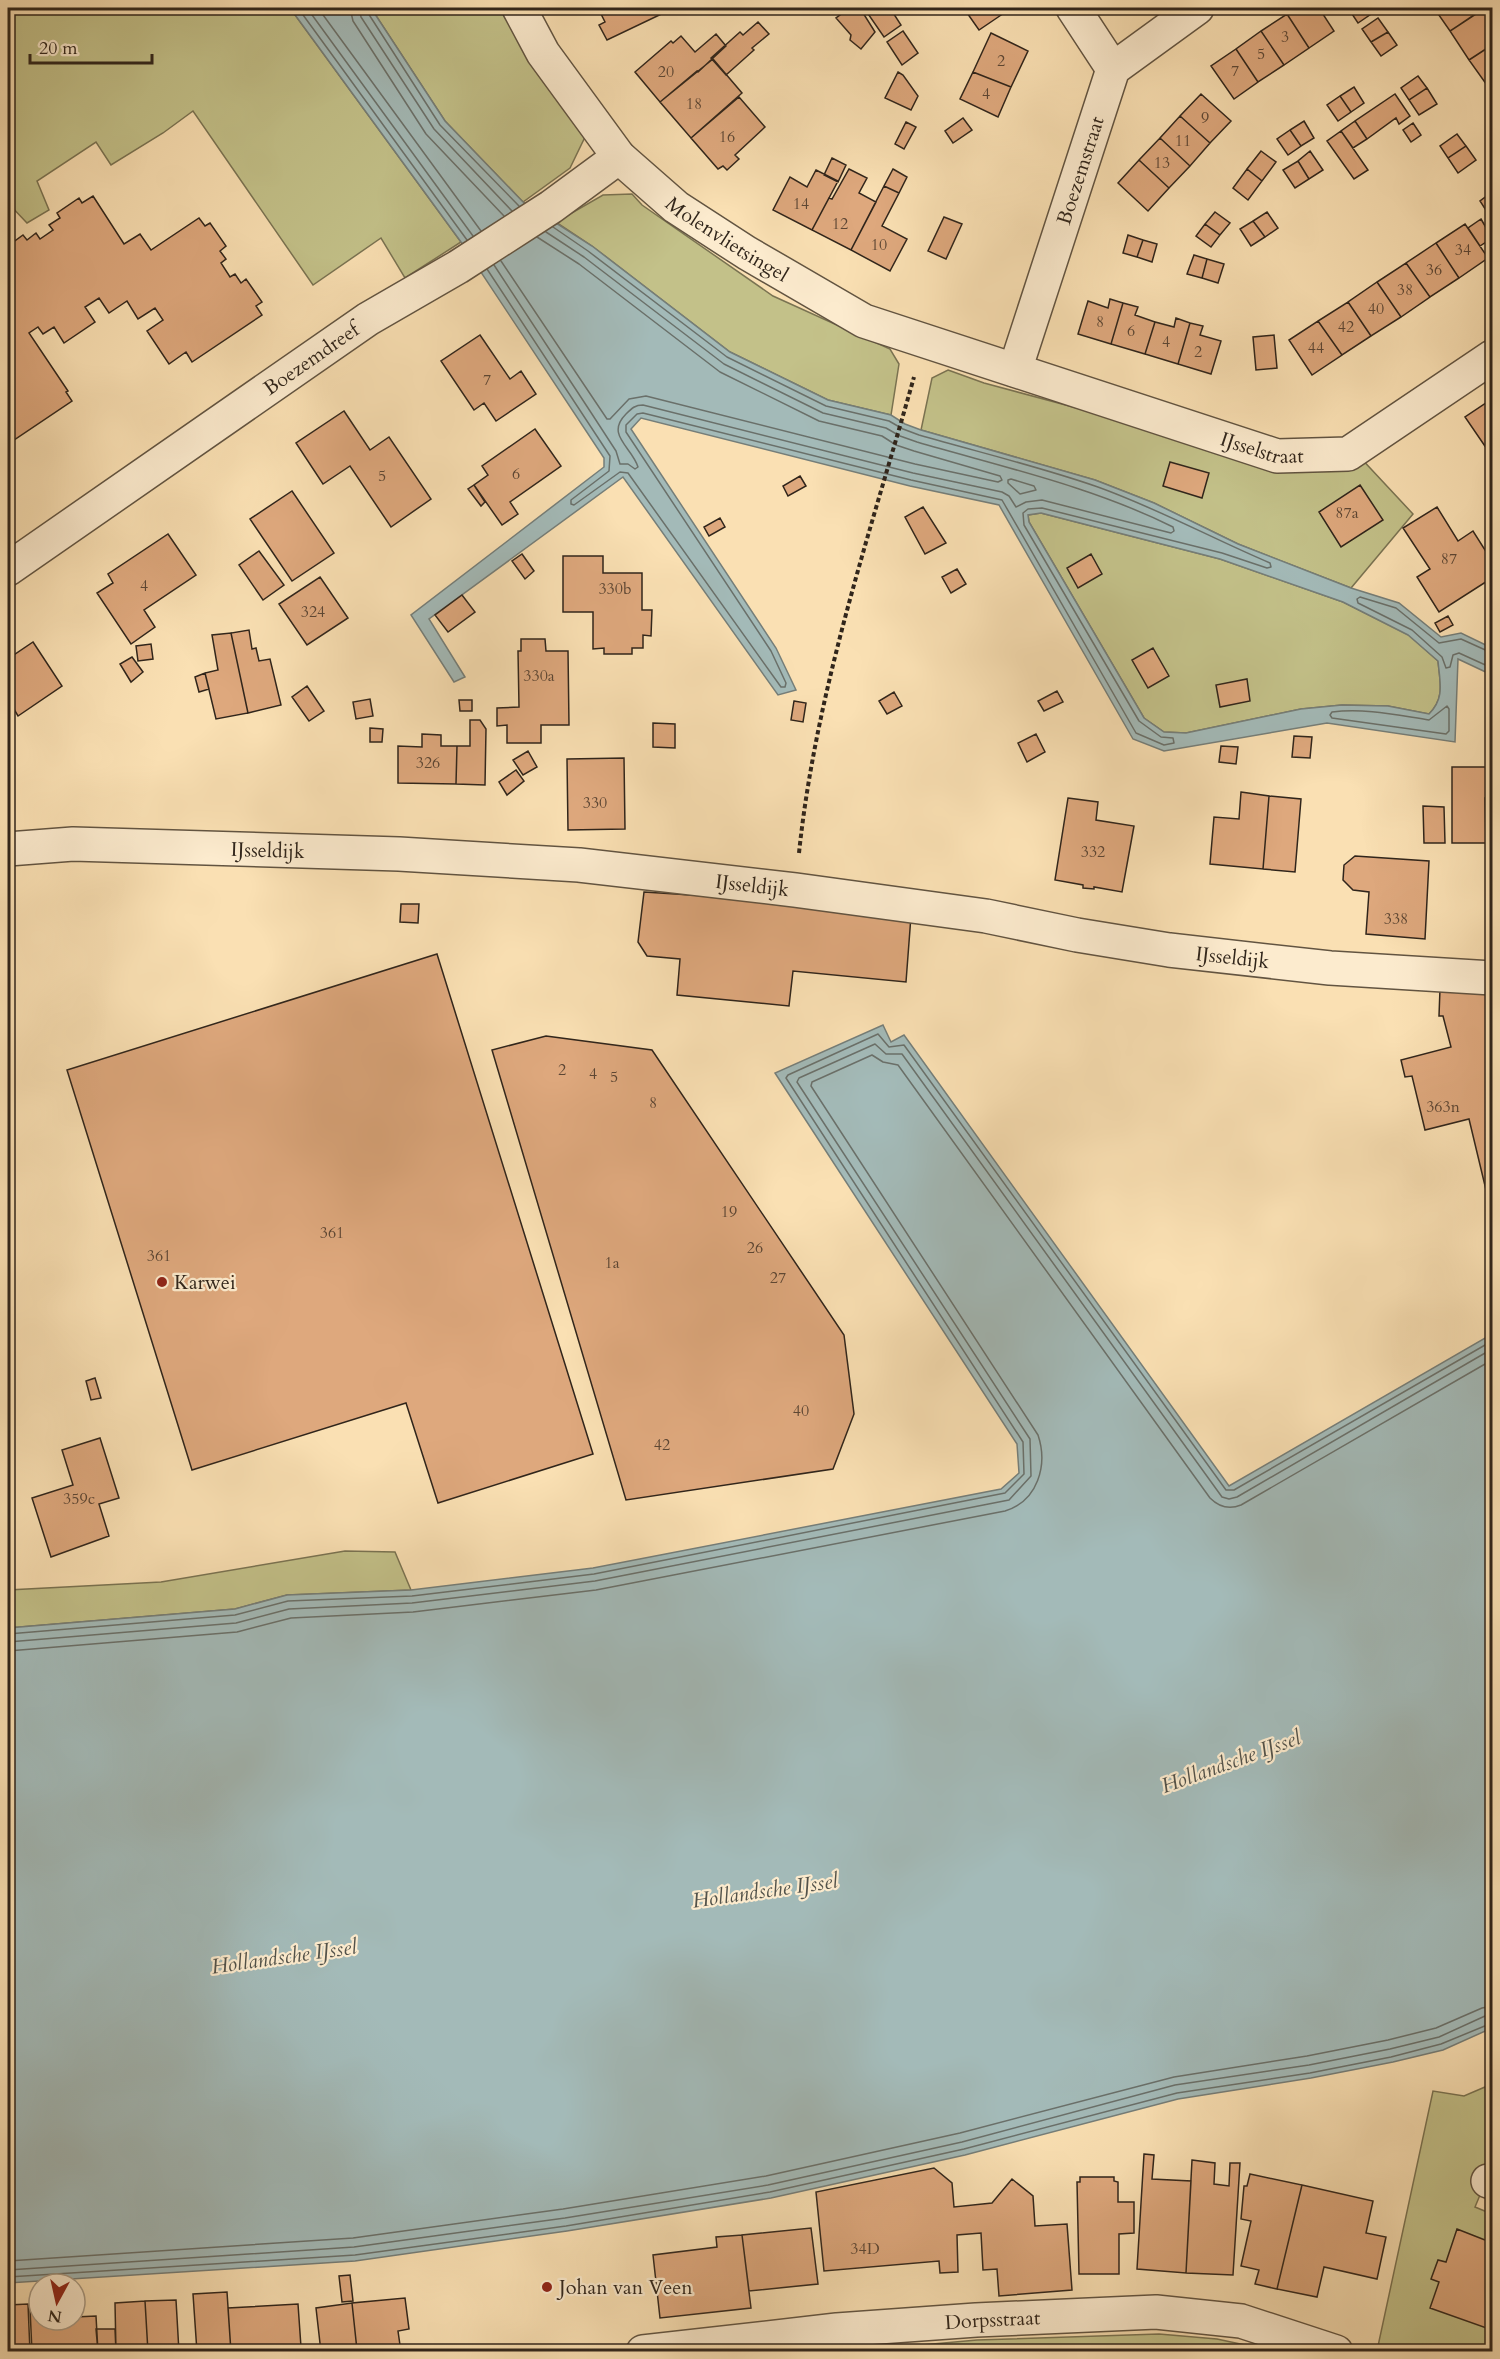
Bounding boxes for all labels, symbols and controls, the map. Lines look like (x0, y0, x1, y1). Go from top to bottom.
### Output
house number: 3 (1281, 26, 1289, 48)
scale bar (30, 27, 152, 65)
text: 20 m (39, 36, 78, 61)
house number: 5 (1257, 43, 1265, 65)
house number: 2 (997, 50, 1005, 72)
house number: 7 (1231, 60, 1239, 82)
house number: 20 (658, 61, 674, 83)
house number: 4 (982, 83, 990, 105)
house number: 18 (686, 93, 702, 115)
house number: 9 (1201, 107, 1209, 129)
street label: Boezemstraat (1050, 112, 1110, 228)
house number: 16 (719, 126, 735, 148)
house number: 11 (1175, 130, 1191, 152)
house number: 13 (1154, 152, 1170, 174)
street label: Molenvlietsingel (660, 190, 794, 288)
house number: 14 (793, 193, 809, 215)
house number: 12 (832, 213, 848, 235)
house number: 10 (871, 234, 887, 256)
house number: 34 (1455, 239, 1471, 261)
house number: 36 (1426, 259, 1442, 281)
house number: 38 (1397, 279, 1413, 301)
house number: 40 (1368, 298, 1384, 320)
house number: 8 (1096, 311, 1104, 333)
street label: Boezemdreef (258, 314, 367, 401)
house number: 42 (1338, 316, 1354, 338)
house number: 6 (1127, 320, 1135, 342)
house number: 4 (1162, 331, 1170, 353)
house number: 44 (1308, 337, 1324, 359)
house number: 2 (1194, 341, 1202, 363)
house number: 7 (483, 369, 491, 391)
street label: IJsselstraat (1217, 425, 1305, 470)
house number: 6 (512, 463, 520, 485)
house number: 5 (378, 465, 386, 487)
house number: 87a (1335, 502, 1359, 524)
house number: 87 (1441, 548, 1457, 570)
house number: 4 (140, 575, 148, 597)
house number: 330b (598, 578, 632, 600)
house number: 324 (301, 601, 325, 623)
house number: 330a (523, 665, 555, 687)
house number: 326 (416, 752, 440, 774)
house number: 330 (583, 792, 607, 814)
street label: IJsseldijk (230, 835, 305, 865)
house number: 332 (1081, 841, 1105, 863)
street label: IJsseldijk (714, 867, 791, 903)
house number: 338 (1384, 908, 1408, 930)
street label: IJsseldijk (1194, 940, 1271, 975)
house number: 2 (558, 1059, 566, 1081)
house number: 4 (589, 1063, 597, 1085)
house number: 5 (610, 1066, 618, 1088)
house number: 8 (649, 1092, 657, 1114)
house number: 363n (1426, 1096, 1460, 1118)
house number: 19 (721, 1201, 737, 1223)
house number: 361 (320, 1222, 344, 1244)
house number: 26 (747, 1237, 763, 1259)
house number: 361 (147, 1245, 171, 1267)
house number: 1a (604, 1252, 620, 1274)
house number: 27 (770, 1267, 786, 1289)
place label: Karwei (174, 1269, 236, 1296)
marker: Karwei (155, 1275, 169, 1289)
house number: 40 (793, 1400, 809, 1422)
house number: 42 (654, 1434, 670, 1456)
house number: 359c (63, 1488, 95, 1510)
water label: Hollandsche IJssel (1157, 1723, 1306, 1801)
water label: Hollandsche IJssel (690, 1866, 841, 1916)
water label: Hollandsche IJssel (209, 1932, 360, 1982)
house number: 34D (850, 2238, 880, 2260)
north arrow (27, 2272, 87, 2332)
place label: Johan van Veen (556, 2274, 693, 2301)
marker: Johan van Veen (540, 2280, 554, 2294)
text: N (47, 2304, 63, 2328)
street label: Dorpsstraat (944, 2304, 1041, 2336)

